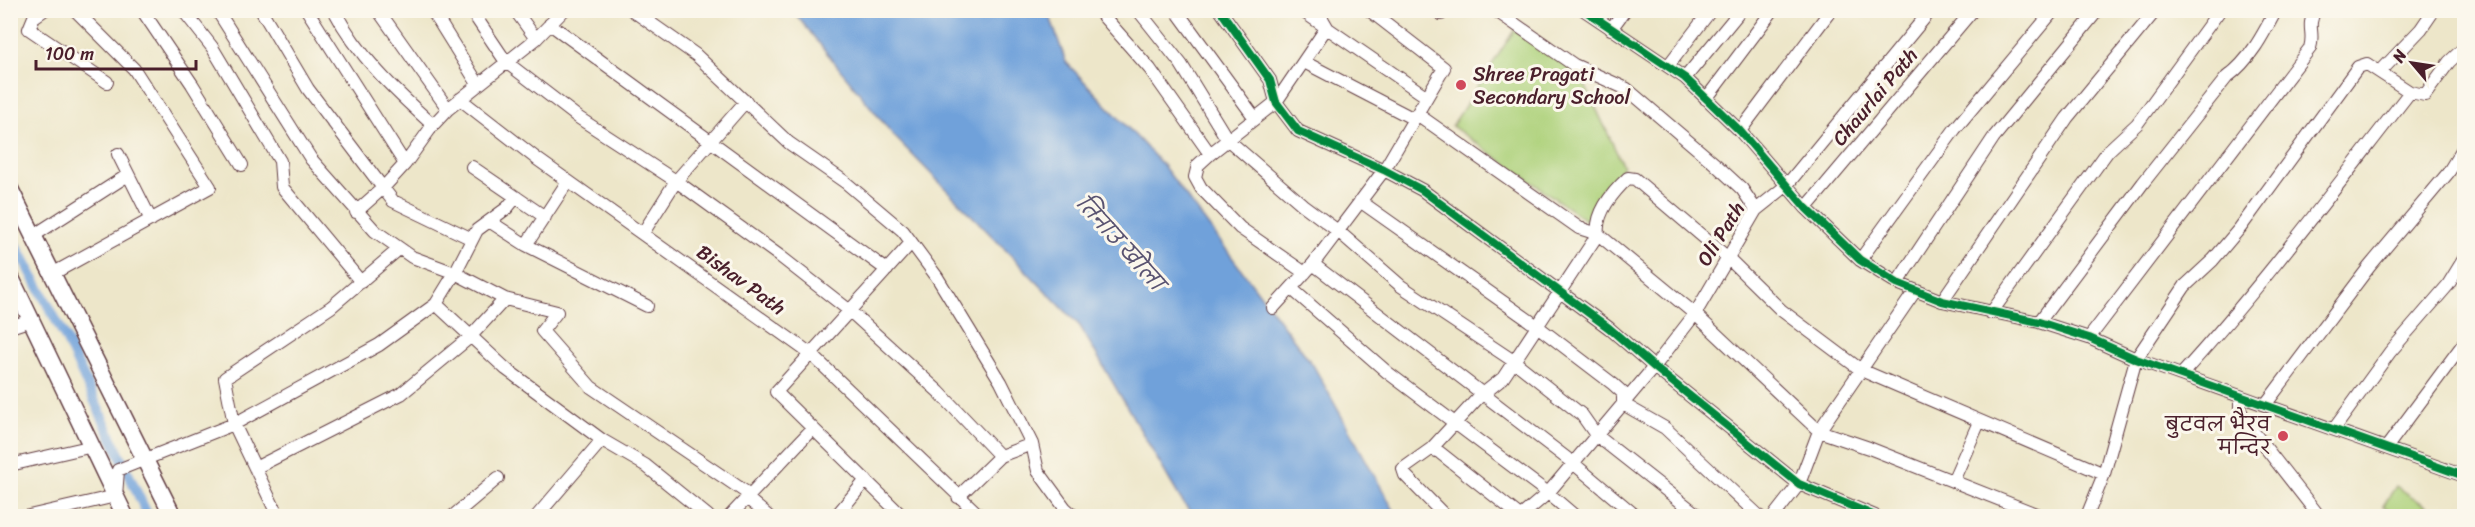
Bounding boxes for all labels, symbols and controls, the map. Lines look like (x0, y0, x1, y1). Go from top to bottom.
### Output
scale bar (36, 33, 196, 71)
north arrow (2382, 33, 2442, 93)
text: 100 m (45, 38, 94, 70)
street label: Chaurlai Path (1823, 40, 1927, 154)
text: N (2383, 43, 2415, 69)
place label: Shree Pragati Secondary School (1473, 57, 1631, 115)
marker: Shree Pragati Secondary School (1454, 78, 1468, 92)
water label: तिनाउ खोला (1066, 186, 1178, 304)
street label: Oli Path (1687, 195, 1755, 273)
street label: Bishav Path (689, 235, 793, 325)
place label: बुटवल भैरव मन्दिर (2164, 406, 2273, 465)
marker: बुटवल भैरव मन्दिर (2276, 429, 2290, 443)

